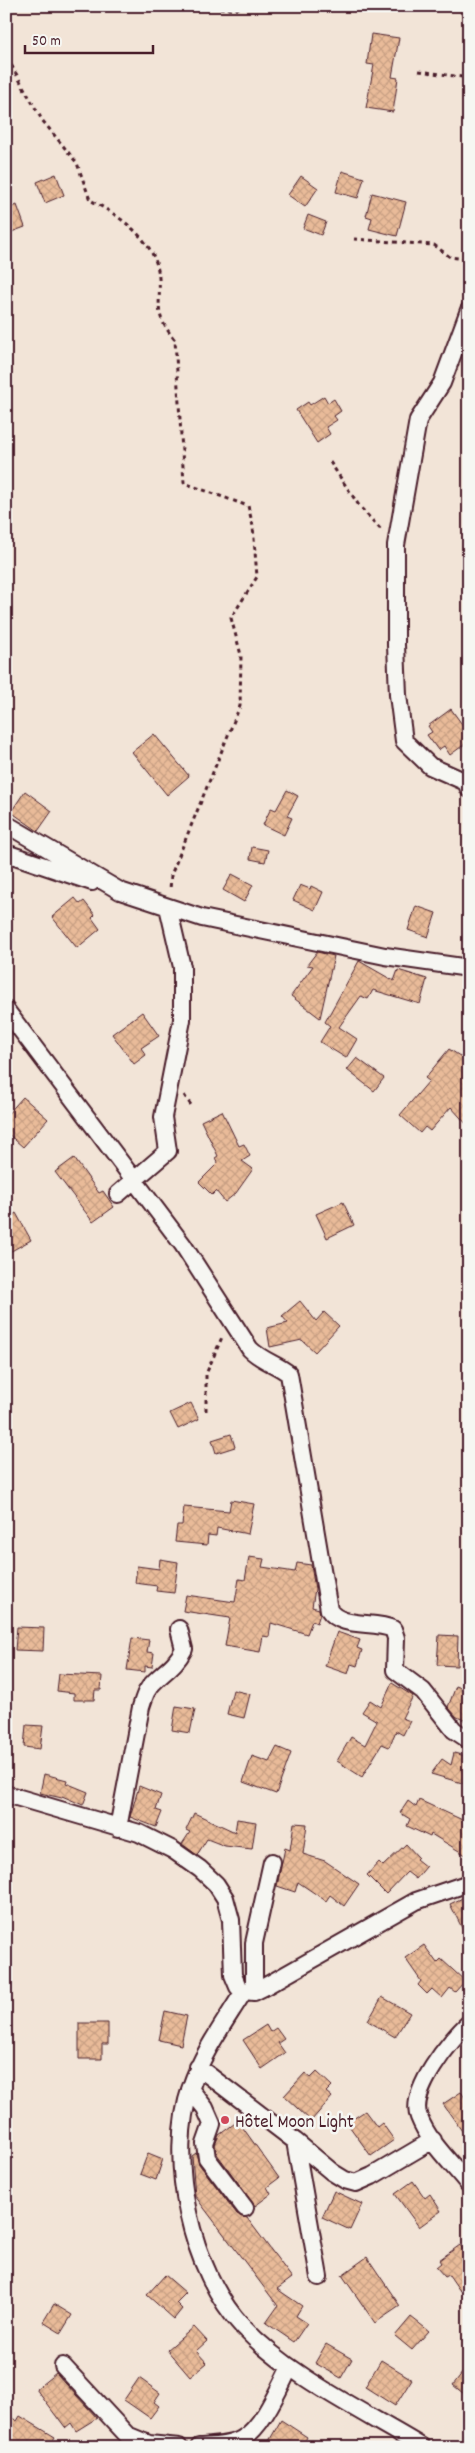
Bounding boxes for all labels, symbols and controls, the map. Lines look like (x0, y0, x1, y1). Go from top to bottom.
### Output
scale bar (25, 22, 152, 54)
text: 50 m (32, 31, 61, 53)
place label: Hôtel Moon Light (235, 2110, 354, 2137)
marker: Hôtel Moon Light (219, 2114, 231, 2126)

